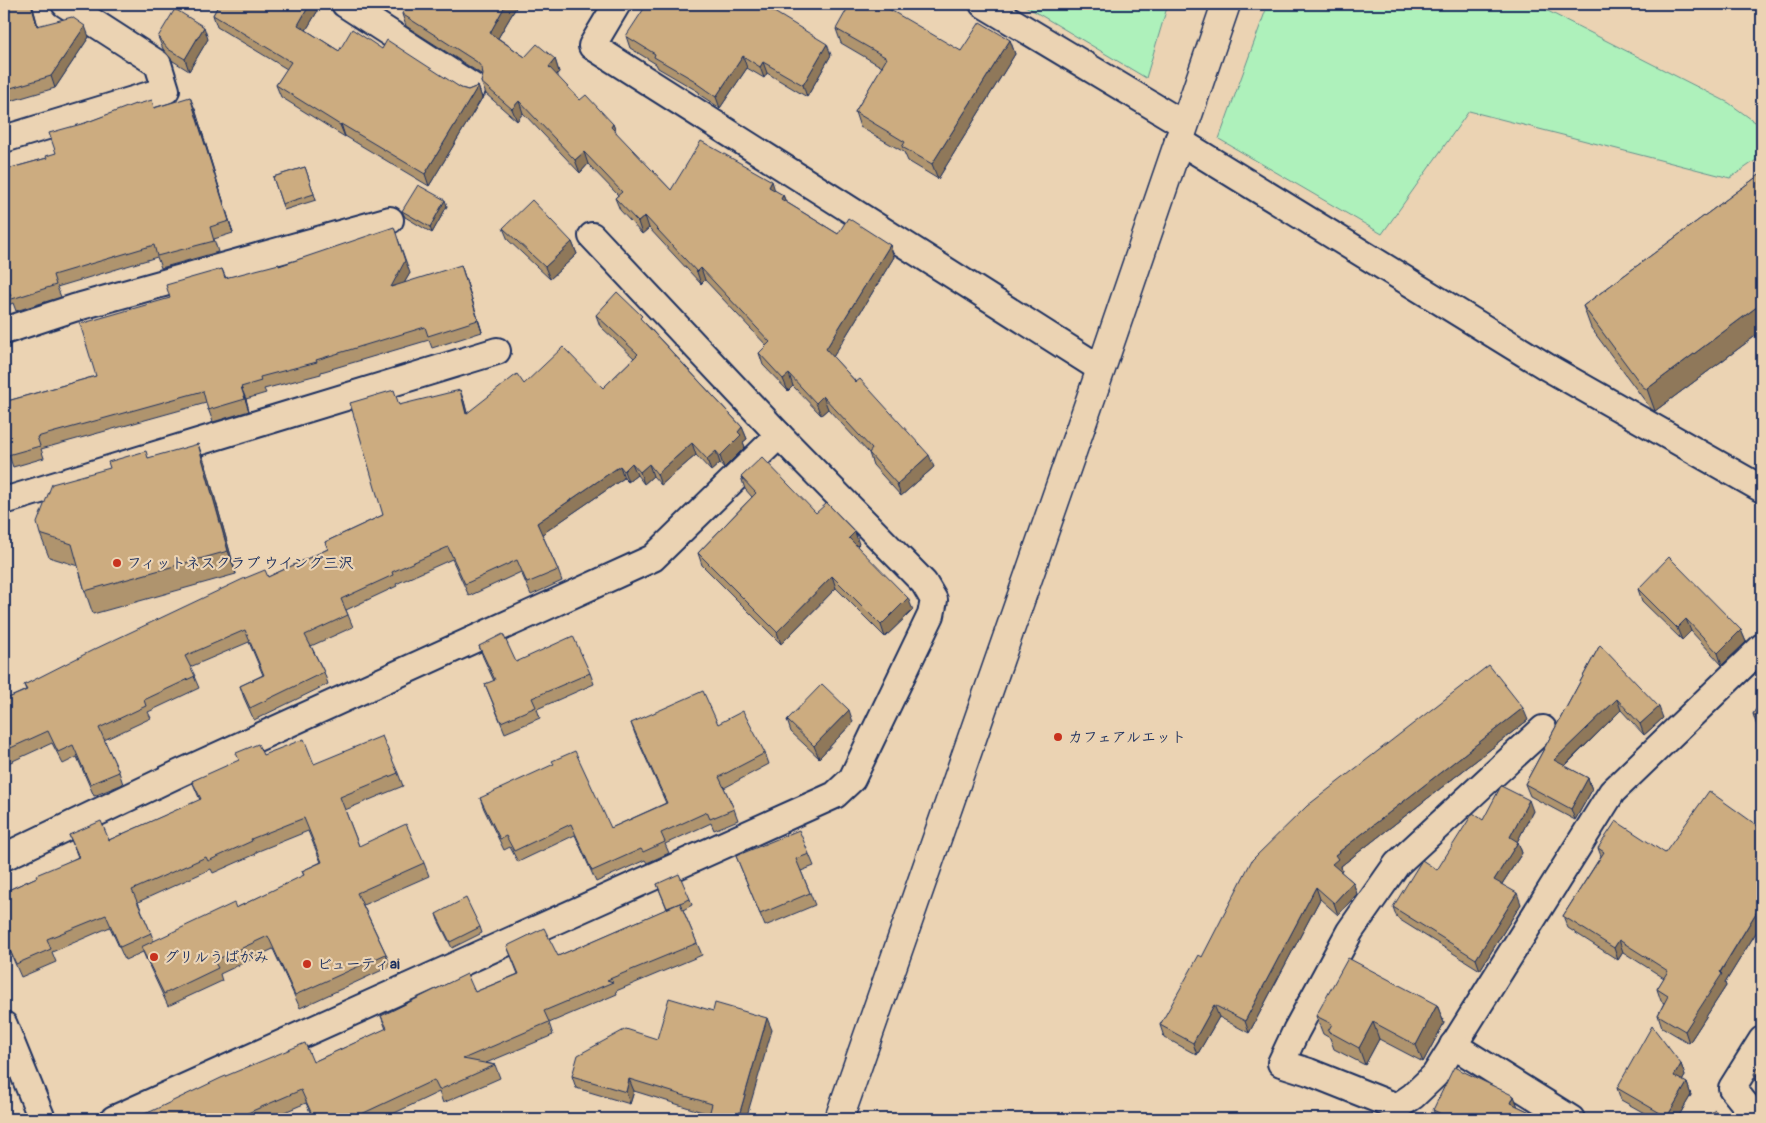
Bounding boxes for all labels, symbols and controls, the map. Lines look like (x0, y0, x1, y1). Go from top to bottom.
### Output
place label: フィットネスクラブ ウイング三沢 (127, 554, 353, 573)
marker: フィットネスクラブ ウイング三沢 (111, 557, 123, 569)
place label: カフェアルエット (1068, 728, 1186, 747)
marker: カフェアルエット (1052, 731, 1064, 743)
place label: グリルうばがみ (164, 948, 269, 967)
marker: グリルうばがみ (148, 951, 160, 963)
place label: ビューティai (317, 955, 400, 974)
marker: ビューティai (301, 958, 313, 970)

